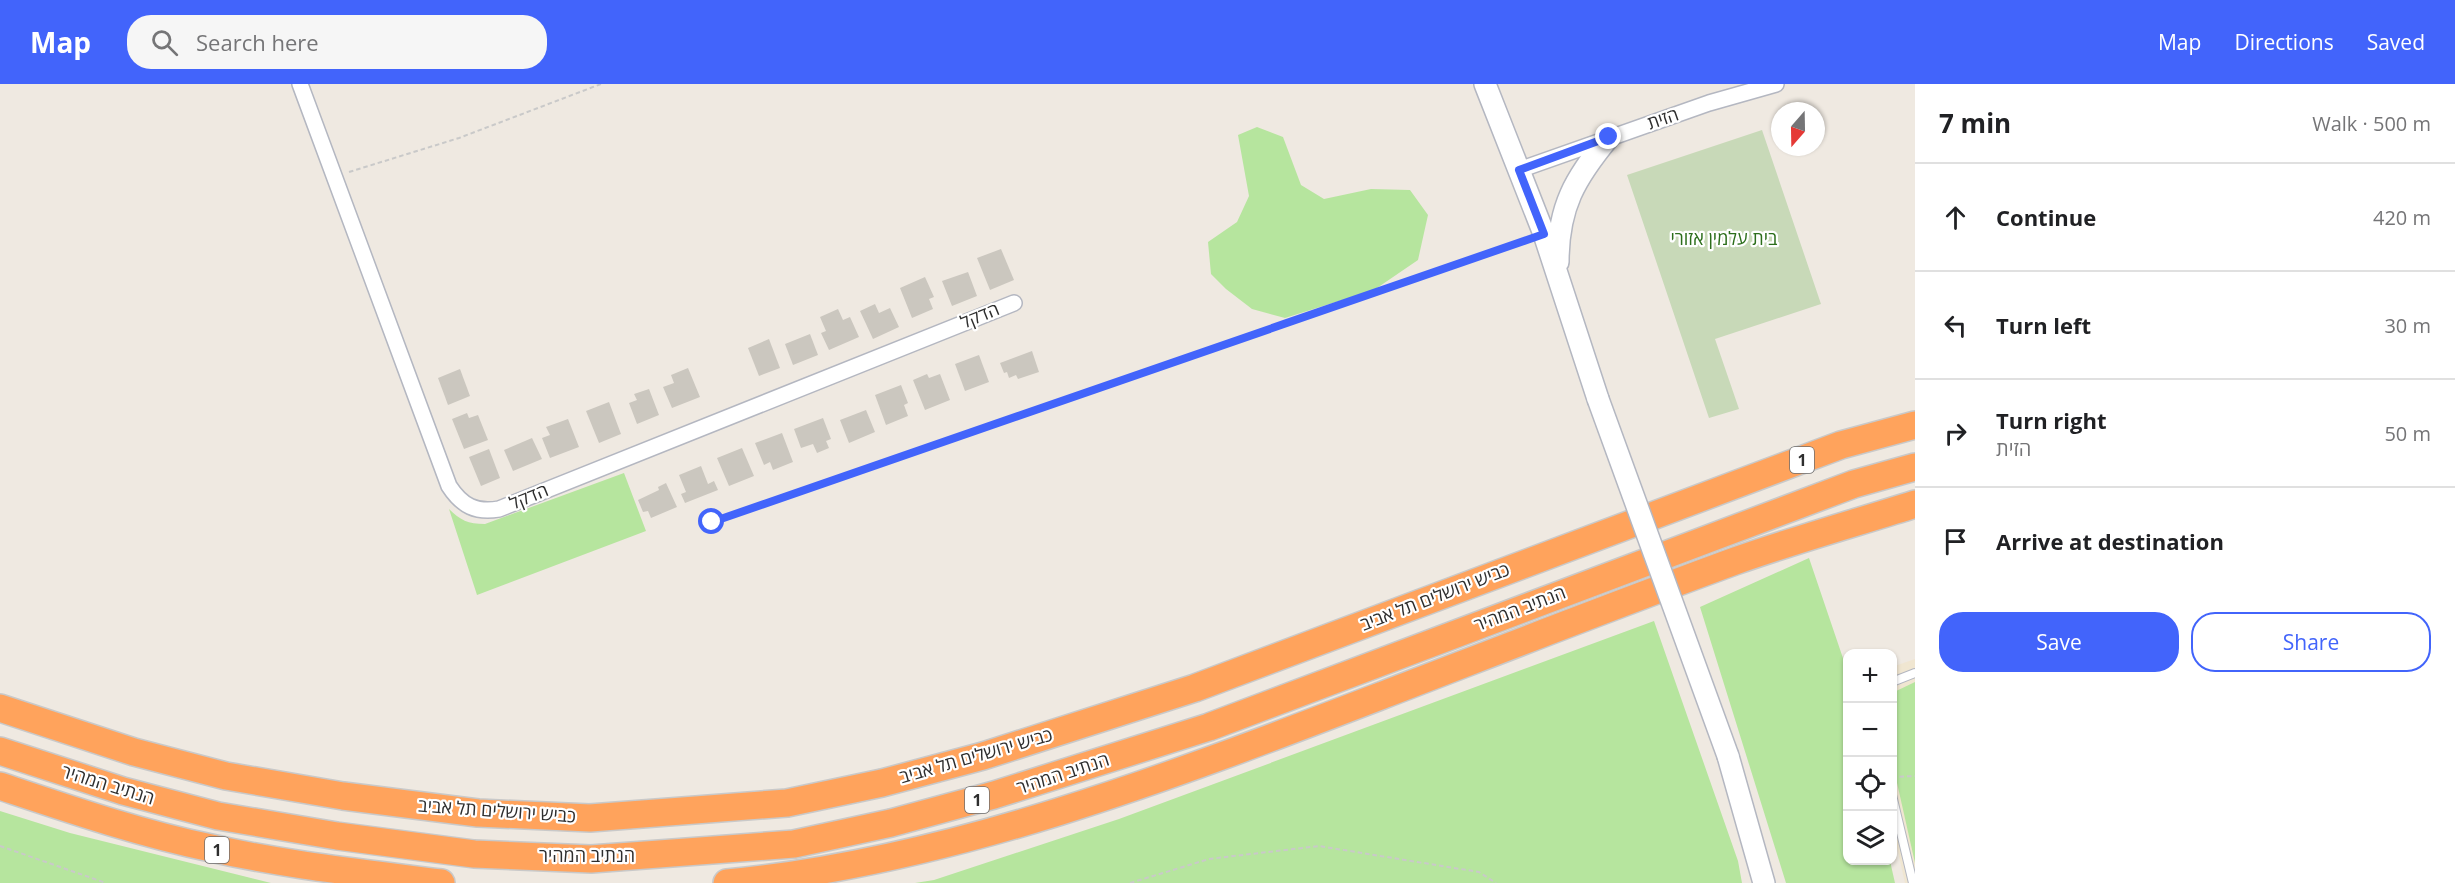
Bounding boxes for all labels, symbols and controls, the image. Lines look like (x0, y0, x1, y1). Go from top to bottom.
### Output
search box (127, 15, 547, 69)
text: Map (30, 23, 91, 61)
icon: search (148, 26, 181, 59)
text: Search here (196, 27, 319, 57)
text: Map (2158, 28, 2201, 56)
text: Directions (2234, 28, 2334, 56)
text: Saved (2367, 28, 2425, 56)
street label: הזית (1644, 102, 1682, 135)
north arrow (1771, 102, 1825, 156)
text: 7 min (1939, 105, 2011, 141)
text: Walk · 500 m (2312, 110, 2431, 137)
route end (1595, 123, 1621, 149)
icon: ahead (1939, 201, 1972, 234)
text: Continue (1996, 202, 2096, 232)
text: 420 m (2373, 204, 2431, 231)
park label: בית עלמין אזורי (1670, 226, 1778, 250)
street label: הדקל (957, 296, 1003, 334)
icon: left (1939, 309, 1972, 342)
text: Turn left (1996, 310, 2091, 340)
text: 30 m (2384, 312, 2431, 339)
text: Turn right (1996, 405, 2107, 435)
icon: right (1939, 417, 1972, 450)
text: 50 m (2384, 420, 2431, 447)
text: הזית (1996, 435, 2031, 462)
road number: 1 (1790, 447, 1814, 473)
street label: הדקל (506, 477, 552, 515)
route start (698, 508, 724, 534)
icon: arrive (1939, 525, 1972, 558)
text: Arrive at destination (1996, 526, 2224, 556)
street label: כביש ירושלים תל אביב (1357, 557, 1513, 636)
street label: הנתיב המהיר (1471, 580, 1569, 636)
button: Save (1939, 612, 2179, 672)
button: Share (2191, 612, 2431, 672)
map controls (1843, 649, 1897, 865)
button: + (1843, 649, 1897, 703)
button: − (1843, 703, 1897, 757)
street label: כביש ירושלים תל אביב (896, 722, 1055, 788)
street label: הנתיב המהיר (1013, 747, 1112, 799)
button: locate (1843, 757, 1897, 811)
street label: הנתיב המהיר (59, 759, 158, 810)
road number: 1 (965, 787, 989, 813)
street label: כביש ירושלים תל אביב (417, 793, 577, 827)
button: layers (1843, 811, 1897, 865)
road number: 1 (205, 837, 229, 863)
street label: הנתיב המהיר (539, 843, 635, 867)

